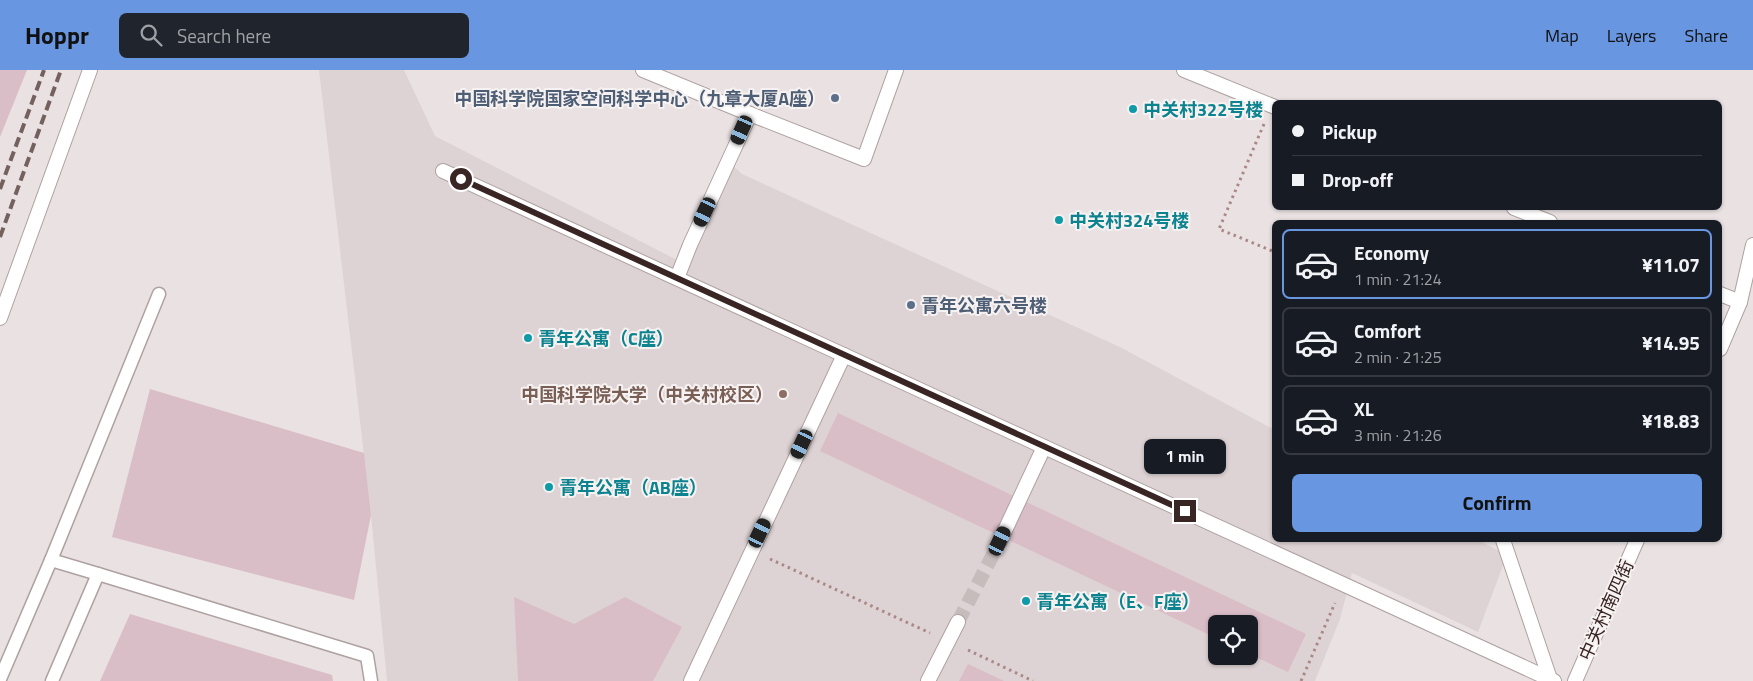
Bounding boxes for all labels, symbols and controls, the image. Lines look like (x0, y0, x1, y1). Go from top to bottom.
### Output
search box (119, 13, 469, 58)
text: Hoppr (25, 17, 89, 53)
icon: search (137, 21, 165, 49)
text: Search here (177, 21, 271, 50)
text: Map (1545, 22, 1579, 49)
text: Layers (1607, 22, 1656, 49)
text: Share (1684, 22, 1728, 49)
place label: 中国科学院国家空间科学中心（九章大厦A座） (454, 85, 825, 112)
marker: 中国科学院国家空间科学中心（九章大厦A座） (829, 92, 841, 104)
place label: 中关村322号楼 (1143, 96, 1263, 123)
marker: 中关村322号楼 (1127, 103, 1139, 115)
car (729, 113, 754, 147)
text: Pickup (1322, 117, 1377, 146)
text: Drop-off (1322, 165, 1393, 194)
route start (450, 168, 472, 190)
car (691, 195, 718, 229)
place label: 中关村324号楼 (1069, 207, 1189, 234)
marker: 中关村324号楼 (1053, 214, 1065, 226)
text: Economy (1354, 238, 1429, 267)
icon: car (1294, 242, 1339, 287)
text: ¥11.07 (1642, 250, 1700, 279)
text: 1 min · 21:24 (1354, 267, 1442, 291)
place label: 青年公寓六号楼 (921, 292, 1047, 319)
marker: 青年公寓六号楼 (905, 299, 917, 311)
text: Comfort (1354, 316, 1421, 345)
icon: car (1294, 320, 1339, 365)
place label: 青年公寓（C座） (538, 325, 674, 352)
text: ¥14.95 (1642, 328, 1700, 357)
marker: 青年公寓（C座） (522, 332, 534, 344)
text: 2 min · 21:25 (1354, 345, 1442, 369)
place label: 中国科学院大学（中关村校区） (521, 381, 773, 408)
marker: 中国科学院大学（中关村校区） (777, 388, 789, 400)
text: XL (1354, 394, 1374, 423)
icon: car (1294, 398, 1339, 443)
text: ¥18.83 (1642, 406, 1700, 435)
text: 3 min · 21:26 (1354, 423, 1442, 447)
car (788, 427, 815, 461)
callout: 1 min (1144, 438, 1226, 474)
text: 1 min (1166, 444, 1204, 468)
place label: 青年公寓（AB座） (559, 474, 707, 501)
button: Confirm (1292, 474, 1702, 532)
marker: 青年公寓（AB座） (543, 481, 555, 493)
route end (1174, 500, 1196, 522)
car (746, 516, 773, 550)
car (986, 524, 1013, 558)
street label: 中关村南四街 (1572, 555, 1640, 665)
place label: 青年公寓（E、F座） (1036, 588, 1200, 615)
marker: 青年公寓（E、F座） (1020, 595, 1032, 607)
map controls (1208, 615, 1258, 665)
button: locate (1208, 615, 1258, 665)

